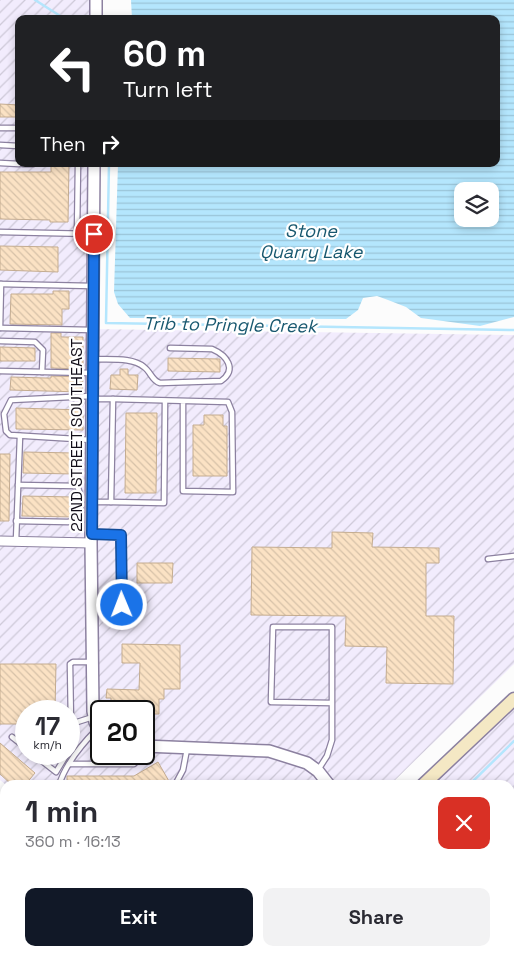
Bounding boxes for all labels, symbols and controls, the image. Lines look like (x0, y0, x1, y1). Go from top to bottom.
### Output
text: 60 m (123, 32, 206, 76)
icon: left (40, 35, 105, 100)
text: Turn left (123, 75, 213, 103)
icon: right (96, 130, 124, 158)
text: Then (40, 132, 86, 157)
map controls (454, 182, 499, 227)
button: layers (454, 182, 499, 227)
pin (73, 213, 115, 255)
water label: Stone Quarry Lake (260, 219, 364, 263)
icon: arrive (80, 220, 108, 248)
water label: Trib to Pringle Creek (143, 311, 319, 338)
street label: 22ND STREET SOUTHEAST (66, 338, 87, 532)
position arrow (95, 578, 147, 630)
speed limit sign: 20 (90, 700, 155, 765)
text: 17 (35, 710, 60, 742)
text: km/h (33, 737, 62, 753)
text: 1 min (25, 792, 98, 831)
button: close (438, 797, 490, 849)
text: 360 m · 16:13 (25, 831, 121, 852)
button: Exit (25, 888, 253, 946)
button: Share (263, 888, 490, 946)

